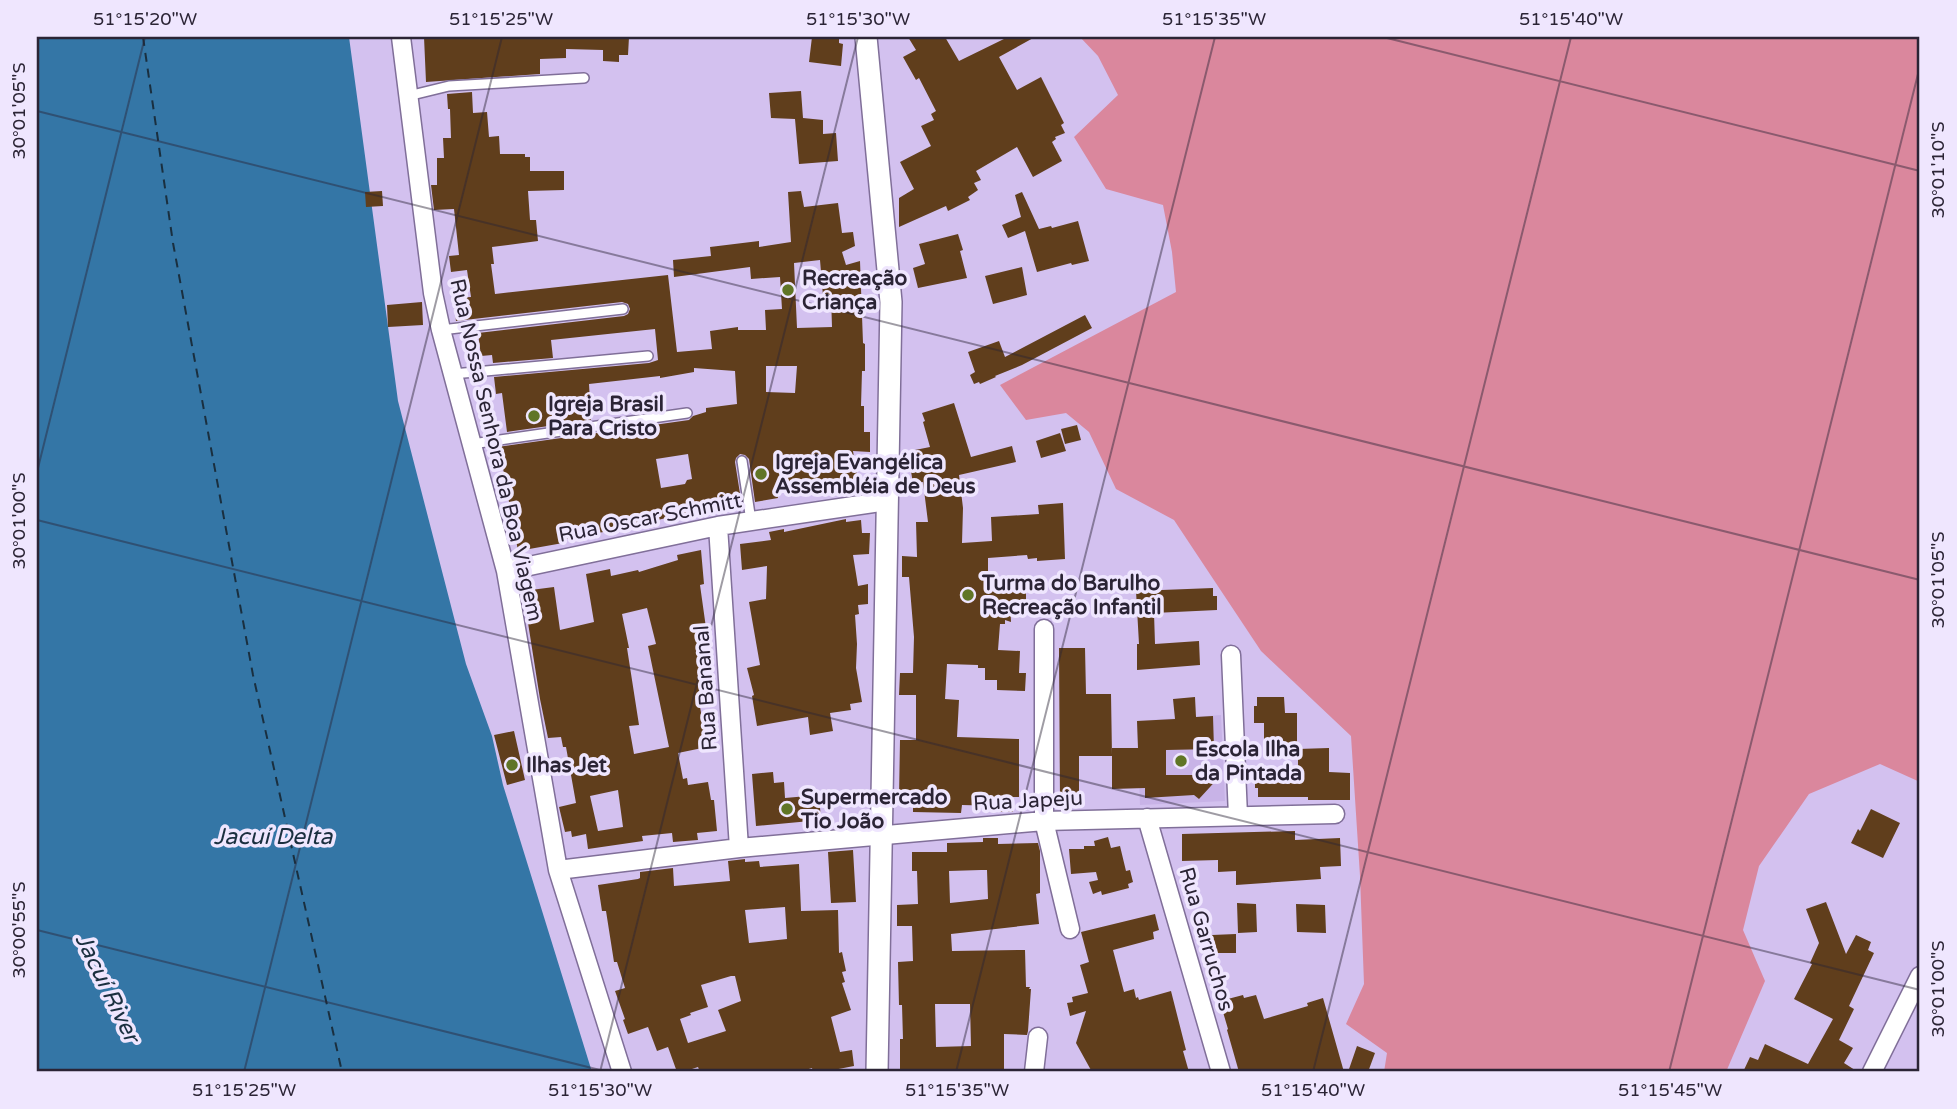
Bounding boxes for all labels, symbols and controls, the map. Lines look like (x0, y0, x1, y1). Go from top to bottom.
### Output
text: 51°15'20"W (93, 8, 197, 30)
text: 51°15'25"W (449, 8, 553, 30)
text: 51°15'30"W (806, 8, 910, 30)
text: 51°15'35"W (1162, 8, 1266, 30)
text: 51°15'40"W (1519, 8, 1623, 30)
text: 30°01'05"S (8, 62, 30, 160)
text: 30°01'10"S (1927, 121, 1949, 219)
place label: Recreação Criança (802, 266, 907, 315)
street label: Rua Nossa Senhora da Boa Viagem (444, 276, 548, 624)
marker: Recreação Criança (780, 282, 796, 298)
place label: Igreja Brasil Para Cristo (548, 392, 664, 441)
marker: Igreja Brasil Para Cristo (526, 408, 542, 424)
place label: Igreja Evangélica Assembléia de Deus (775, 450, 976, 499)
marker: Igreja Evangélica Assembléia de Deus (753, 466, 769, 482)
text: 30°01'00"S (8, 472, 30, 570)
street label: Rua Oscar Schmitt (556, 488, 744, 548)
text: 30°01'05"S (1927, 531, 1949, 629)
place label: Turma do Barulho Recreação Infantil (981, 571, 1161, 620)
marker: Turma do Barulho Recreação Infantil (960, 587, 976, 603)
street label: Rua Bananal (689, 624, 723, 752)
place label: Escola Ilha da Pintada (1195, 737, 1302, 786)
place label: Ilhas Jet (526, 753, 607, 778)
marker: Escola Ilha da Pintada (1173, 753, 1189, 769)
marker: Ilhas Jet (504, 757, 520, 773)
place label: Supermercado Tio João (800, 785, 948, 834)
street label: Rua Japeju (972, 786, 1084, 816)
marker: Supermercado Tio João (779, 801, 795, 817)
water label: Jacuí Delta (214, 823, 334, 851)
street label: Rua Garruchos (1174, 864, 1238, 1014)
text: 30°00'55"S (8, 881, 30, 979)
water label: Jacuí River (69, 929, 147, 1050)
text: 30°01'00"S (1927, 940, 1949, 1038)
text: 51°15'25"W (192, 1079, 296, 1101)
text: 51°15'30"W (548, 1079, 652, 1101)
text: 51°15'35"W (905, 1079, 1009, 1101)
text: 51°15'40"W (1261, 1079, 1365, 1101)
text: 51°15'45"W (1618, 1079, 1722, 1101)

